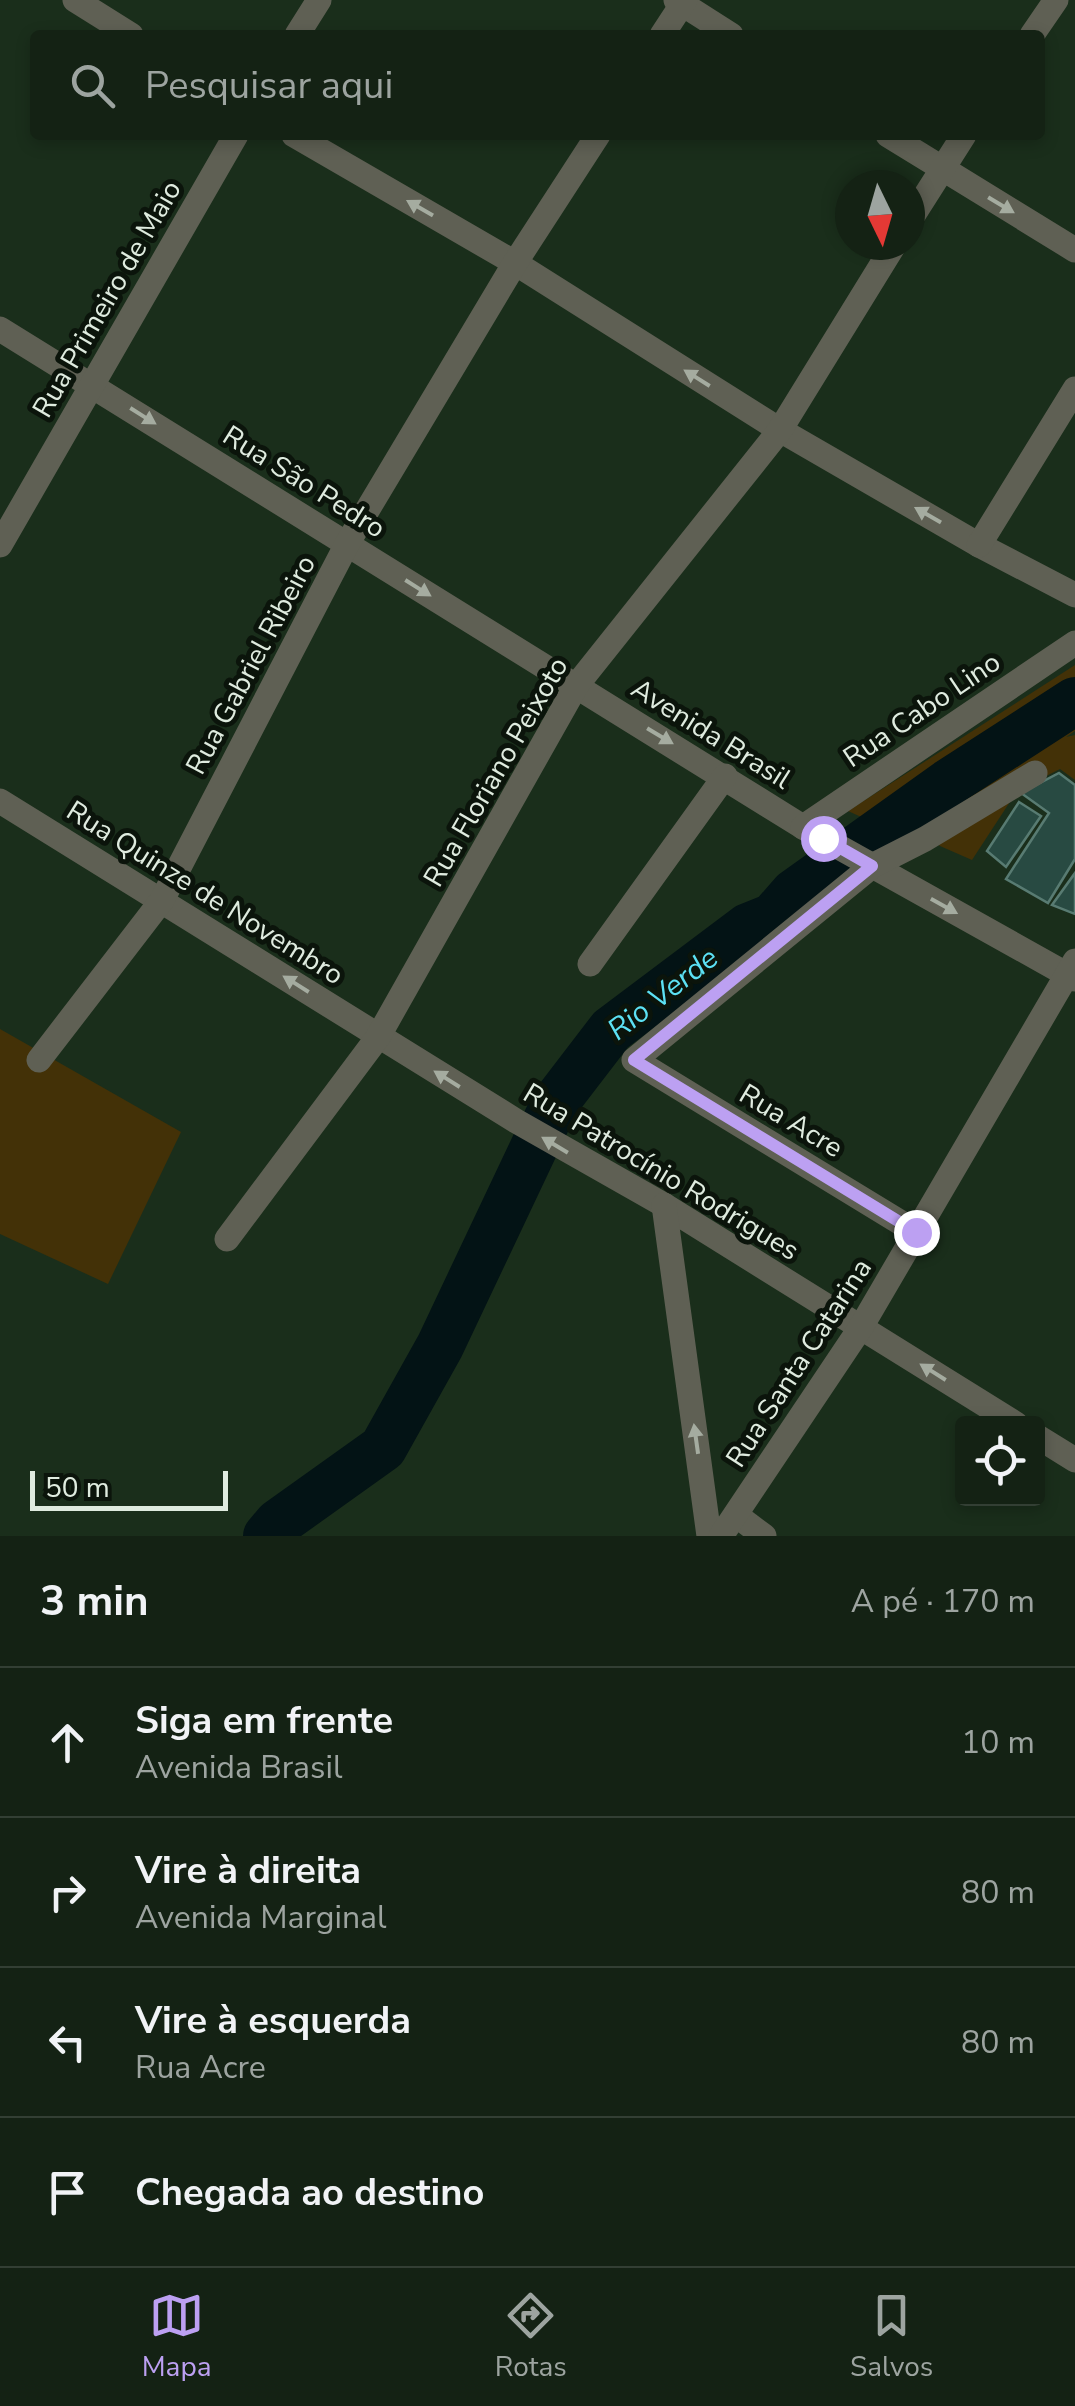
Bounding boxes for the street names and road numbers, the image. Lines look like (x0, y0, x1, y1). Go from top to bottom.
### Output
street label: Rua Primeiro de Maio (24, 174, 190, 424)
street label: Rua São Pedro (215, 417, 393, 547)
street label: Rua Gabriel Ribeiro (177, 549, 325, 781)
street label: Rua Cabo Lino (836, 643, 1008, 777)
street label: Rua Floriano Peixoto (415, 650, 577, 894)
street label: Avenida Brasil (624, 670, 799, 799)
street label: Rua Quinze de Novembro (59, 792, 351, 994)
street label: Rua Patrocínio Rodrigues (516, 1074, 806, 1270)
street label: Rua Acre (732, 1075, 850, 1167)
street label: Rua Santa Catarina (717, 1251, 881, 1475)

